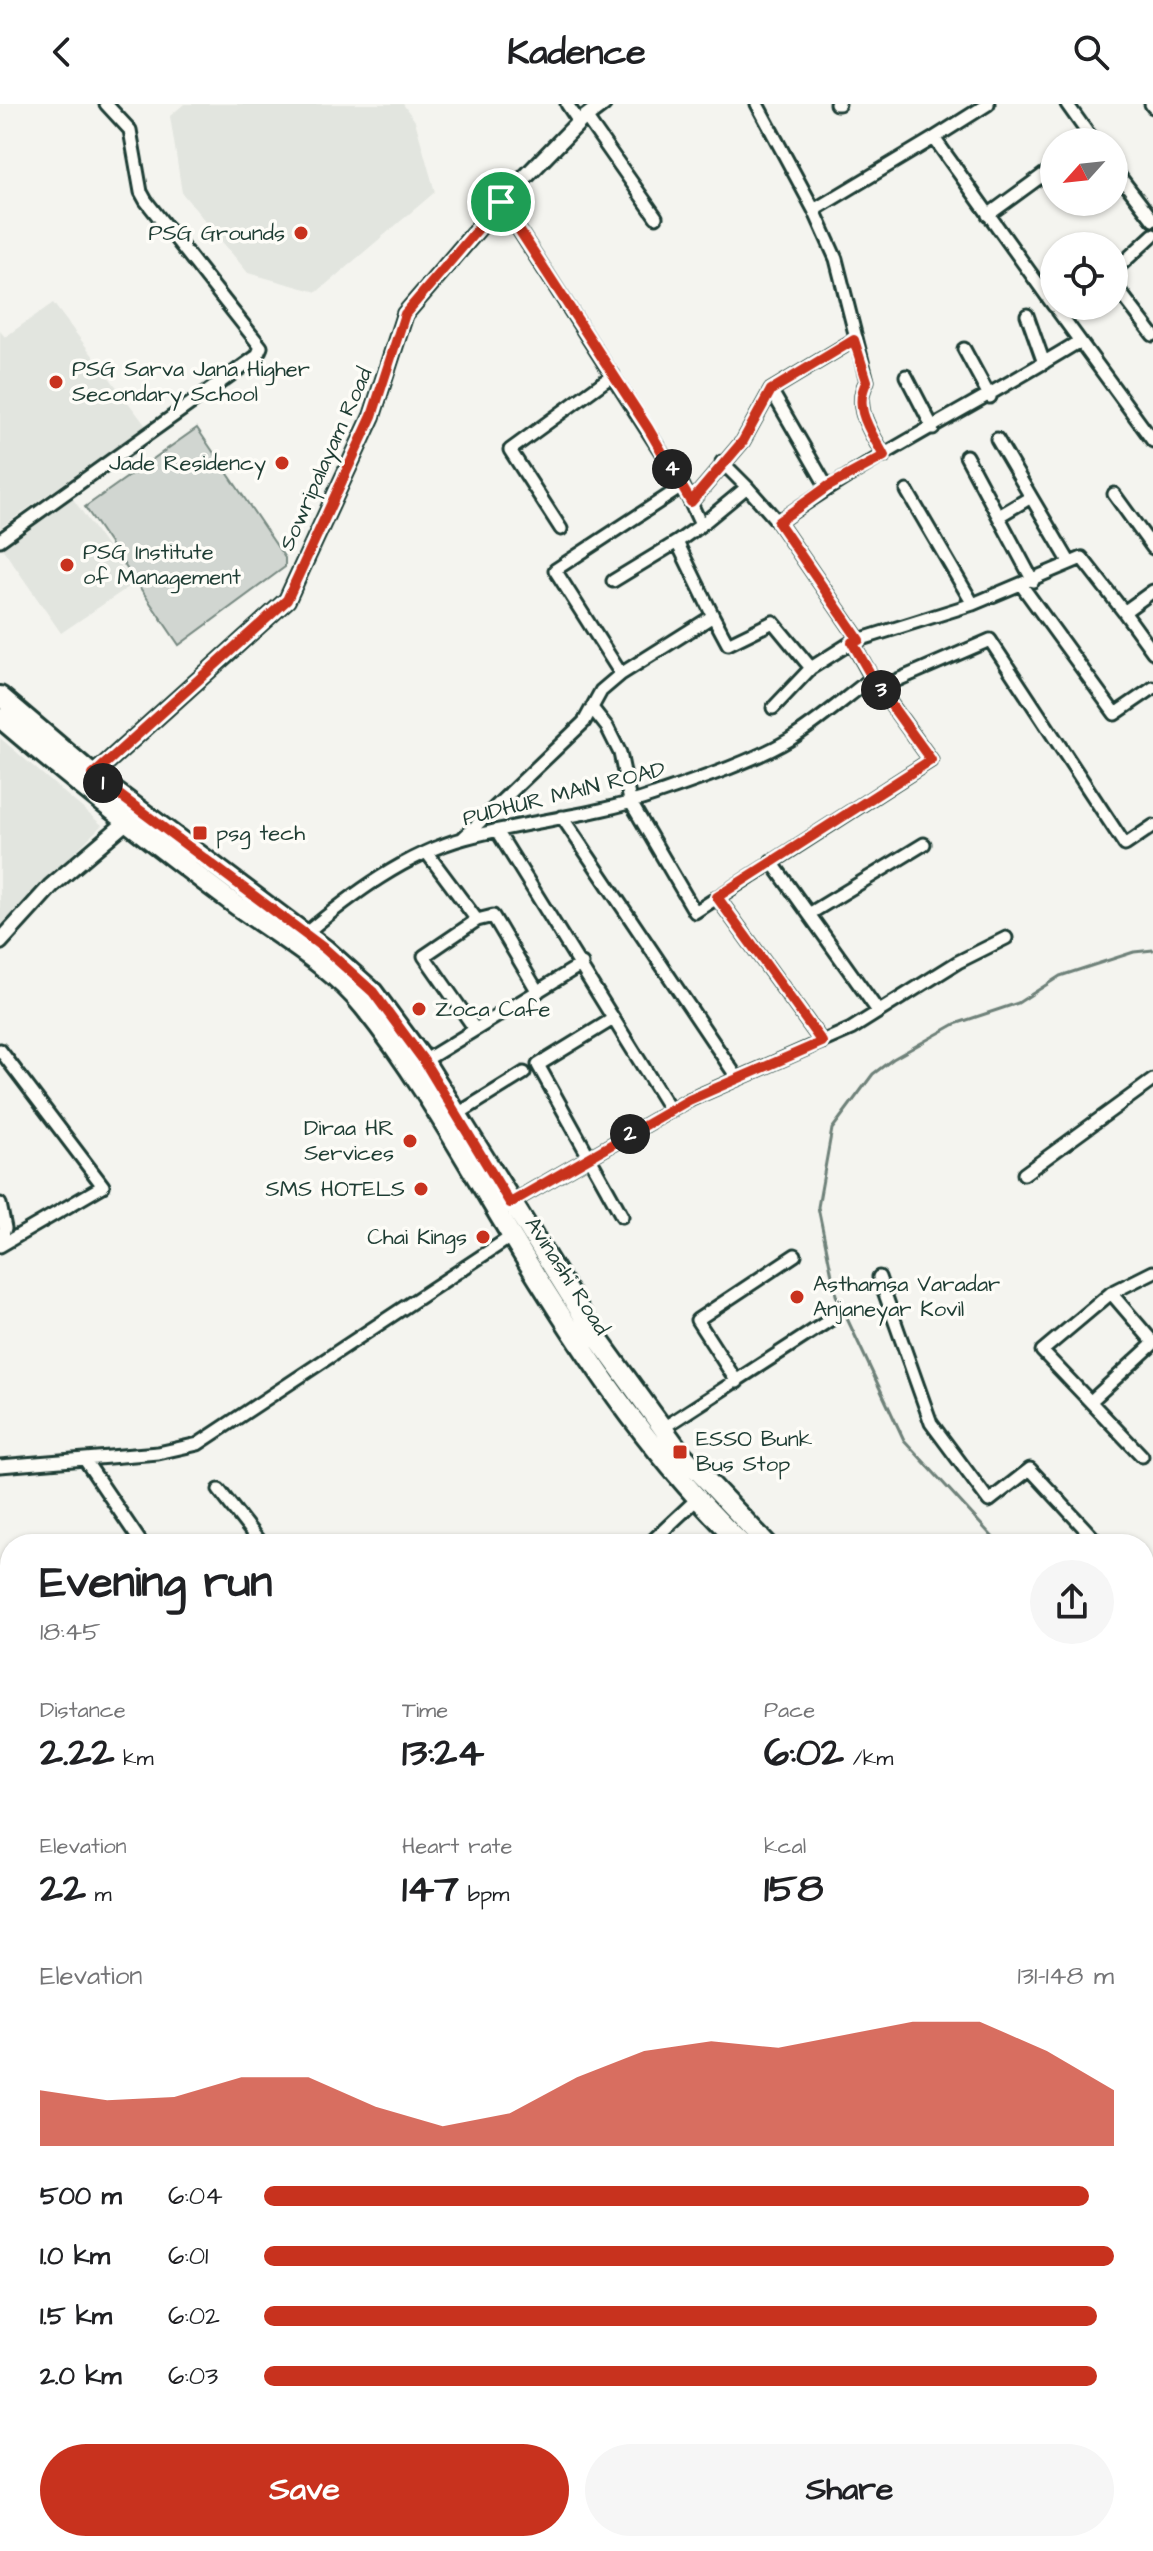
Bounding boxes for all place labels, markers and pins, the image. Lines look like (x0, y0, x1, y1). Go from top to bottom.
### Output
pin (467, 168, 535, 236)
place label: PSG Grounds (149, 218, 285, 249)
marker: PSG Grounds (292, 224, 310, 242)
place label: PSG Sarva Jana Higher Secondary School (72, 354, 310, 411)
marker: PSG Sarva Jana Higher Secondary School (47, 373, 65, 391)
place label: Jade Residency (109, 448, 266, 480)
pin: 4 (652, 449, 692, 489)
marker: Jade Residency (273, 454, 291, 472)
place label: PSG Institute of Management (83, 537, 241, 594)
marker: PSG Institute of Management (58, 556, 76, 574)
pin: 3 (861, 670, 901, 710)
pin: 1 (83, 763, 123, 803)
place label: psg tech (216, 818, 305, 850)
marker: psg tech (191, 824, 209, 842)
place label: Zoca Cafe (435, 994, 550, 1025)
marker: Zoca Cafe (410, 1000, 428, 1018)
place label: Diraa HR Services (304, 1113, 394, 1169)
pin: 2 (610, 1114, 650, 1154)
marker: Diraa HR Services (401, 1132, 419, 1150)
place label: SMS HOTELS (266, 1174, 405, 1205)
marker: SMS HOTELS (412, 1180, 430, 1198)
place label: Chai Kings (367, 1222, 467, 1254)
marker: Chai Kings (474, 1228, 492, 1246)
place label: Asthamsa Varadar Anjaneyar Kovil (813, 1269, 1000, 1326)
marker: Asthamsa Varadar Anjaneyar Kovil (788, 1288, 806, 1306)
place label: ESSO Bunk Bus Stop (696, 1424, 813, 1480)
marker: ESSO Bunk Bus Stop (671, 1443, 689, 1461)

